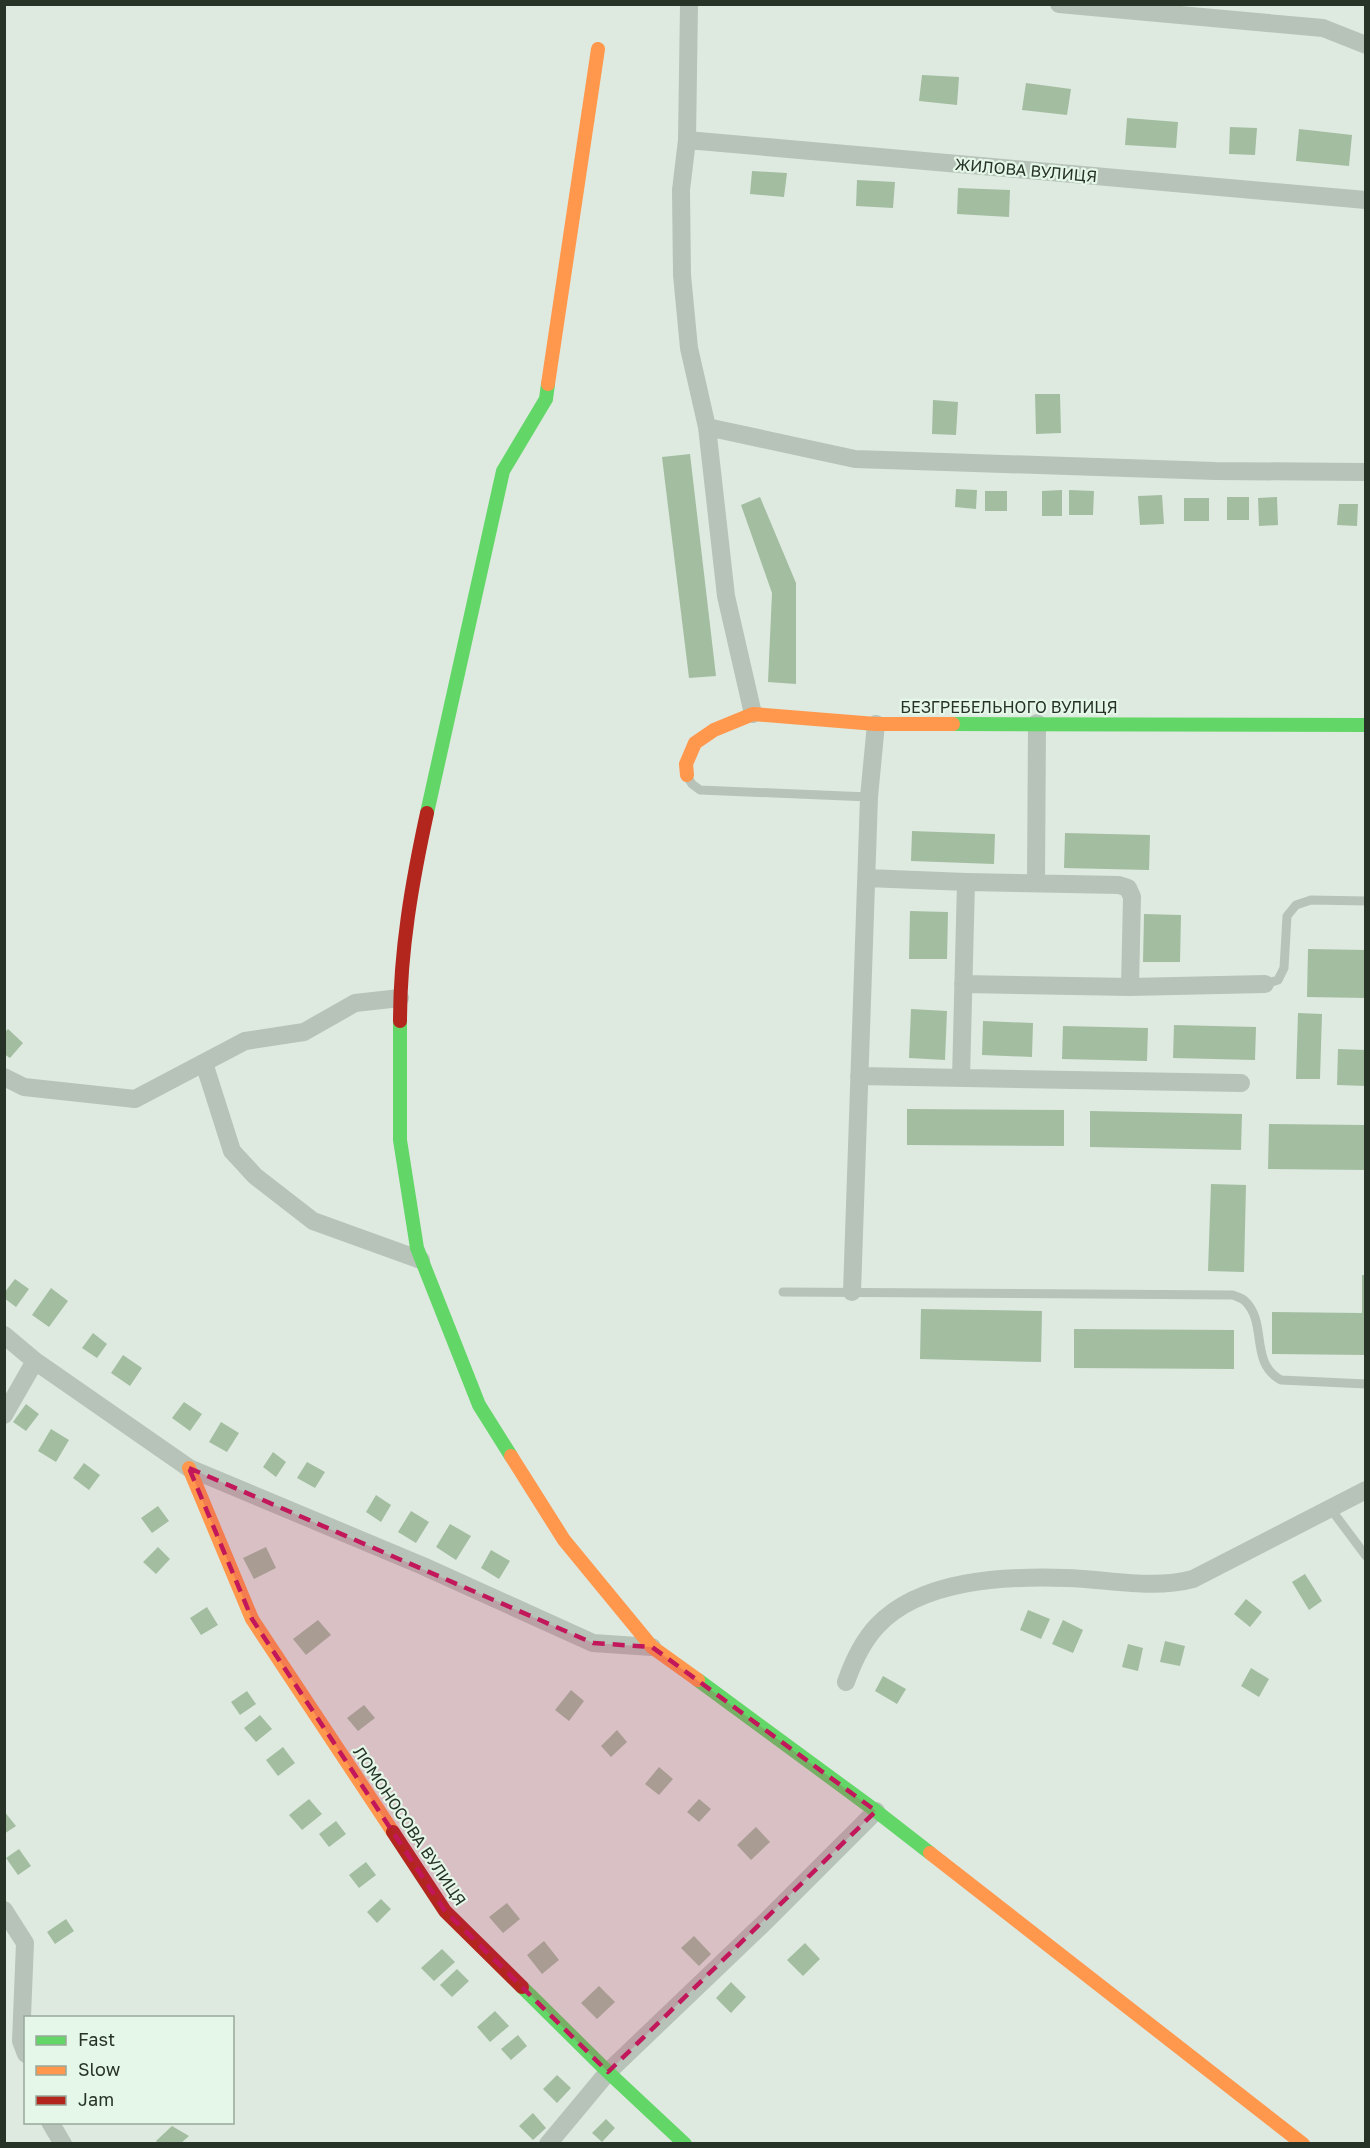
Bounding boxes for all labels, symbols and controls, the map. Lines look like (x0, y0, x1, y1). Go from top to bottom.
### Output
street label: ЖИЛОВА ВУЛИЦЯ (954, 154, 1098, 186)
street label: БЕЗГРЕБЕЛЬНОГО ВУЛИЦЯ (900, 697, 1118, 717)
street label: ЛОМОНОСОВА ВУЛИЦЯ (349, 1743, 471, 1909)
legend (24, 2016, 234, 2124)
text: Fast (78, 2028, 115, 2050)
text: Slow (78, 2058, 121, 2080)
text: Jam (78, 2088, 114, 2110)

